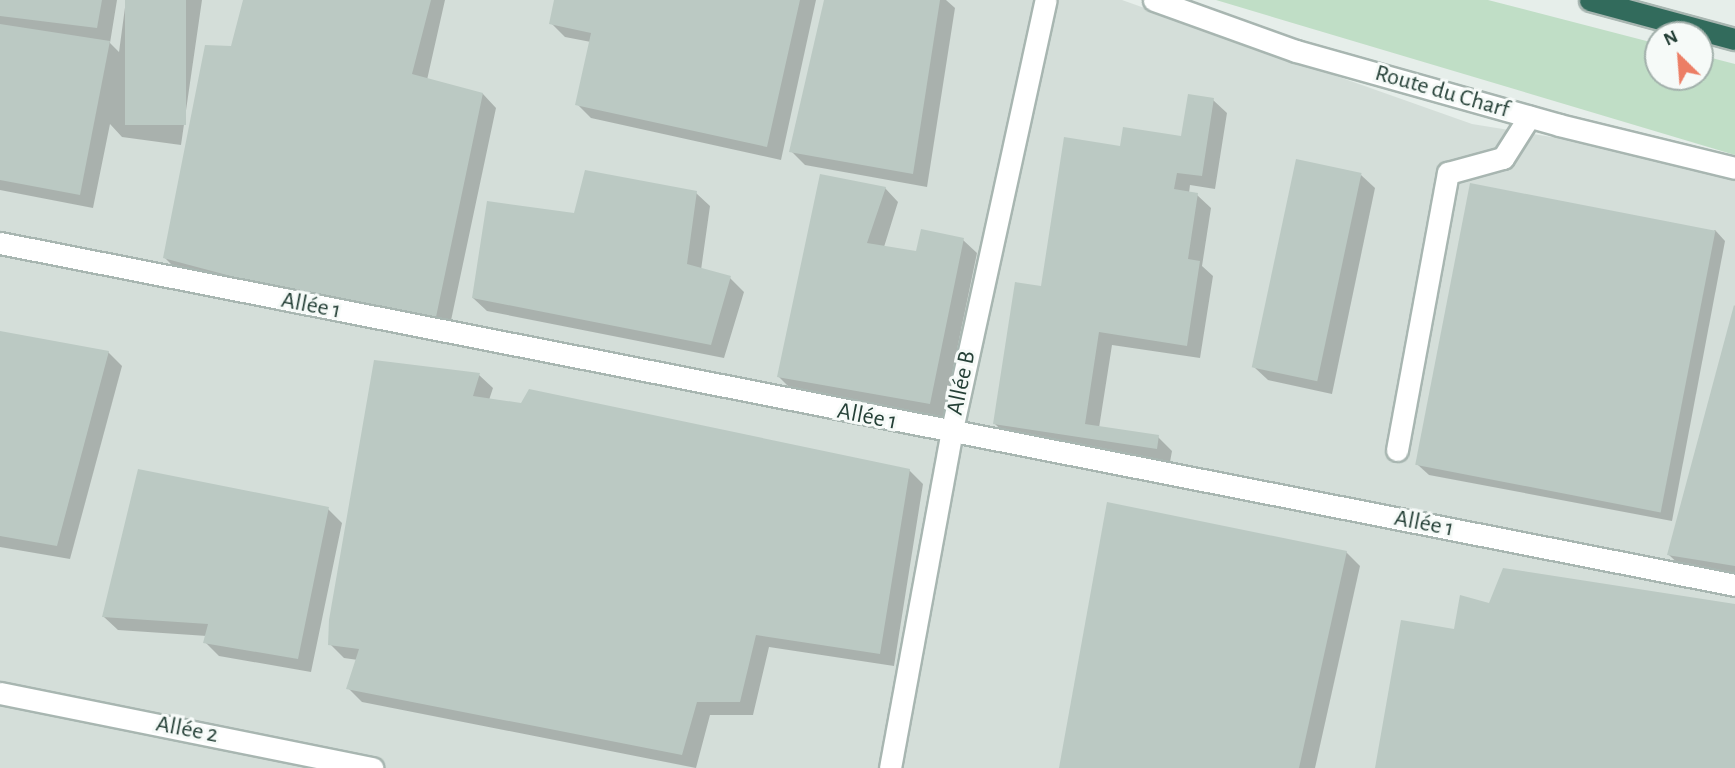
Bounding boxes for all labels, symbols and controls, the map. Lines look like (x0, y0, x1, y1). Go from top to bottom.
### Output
north arrow (1644, 21, 1714, 91)
text: N (1661, 27, 1681, 50)
street label: Route du Charf (1372, 59, 1512, 125)
street label: Allée 1 (279, 286, 343, 326)
street label: Allée B (941, 348, 983, 418)
street label: Allée 1 (835, 397, 899, 437)
street label: Allée 1 (1392, 504, 1456, 544)
street label: Allée 2 (153, 710, 221, 750)

